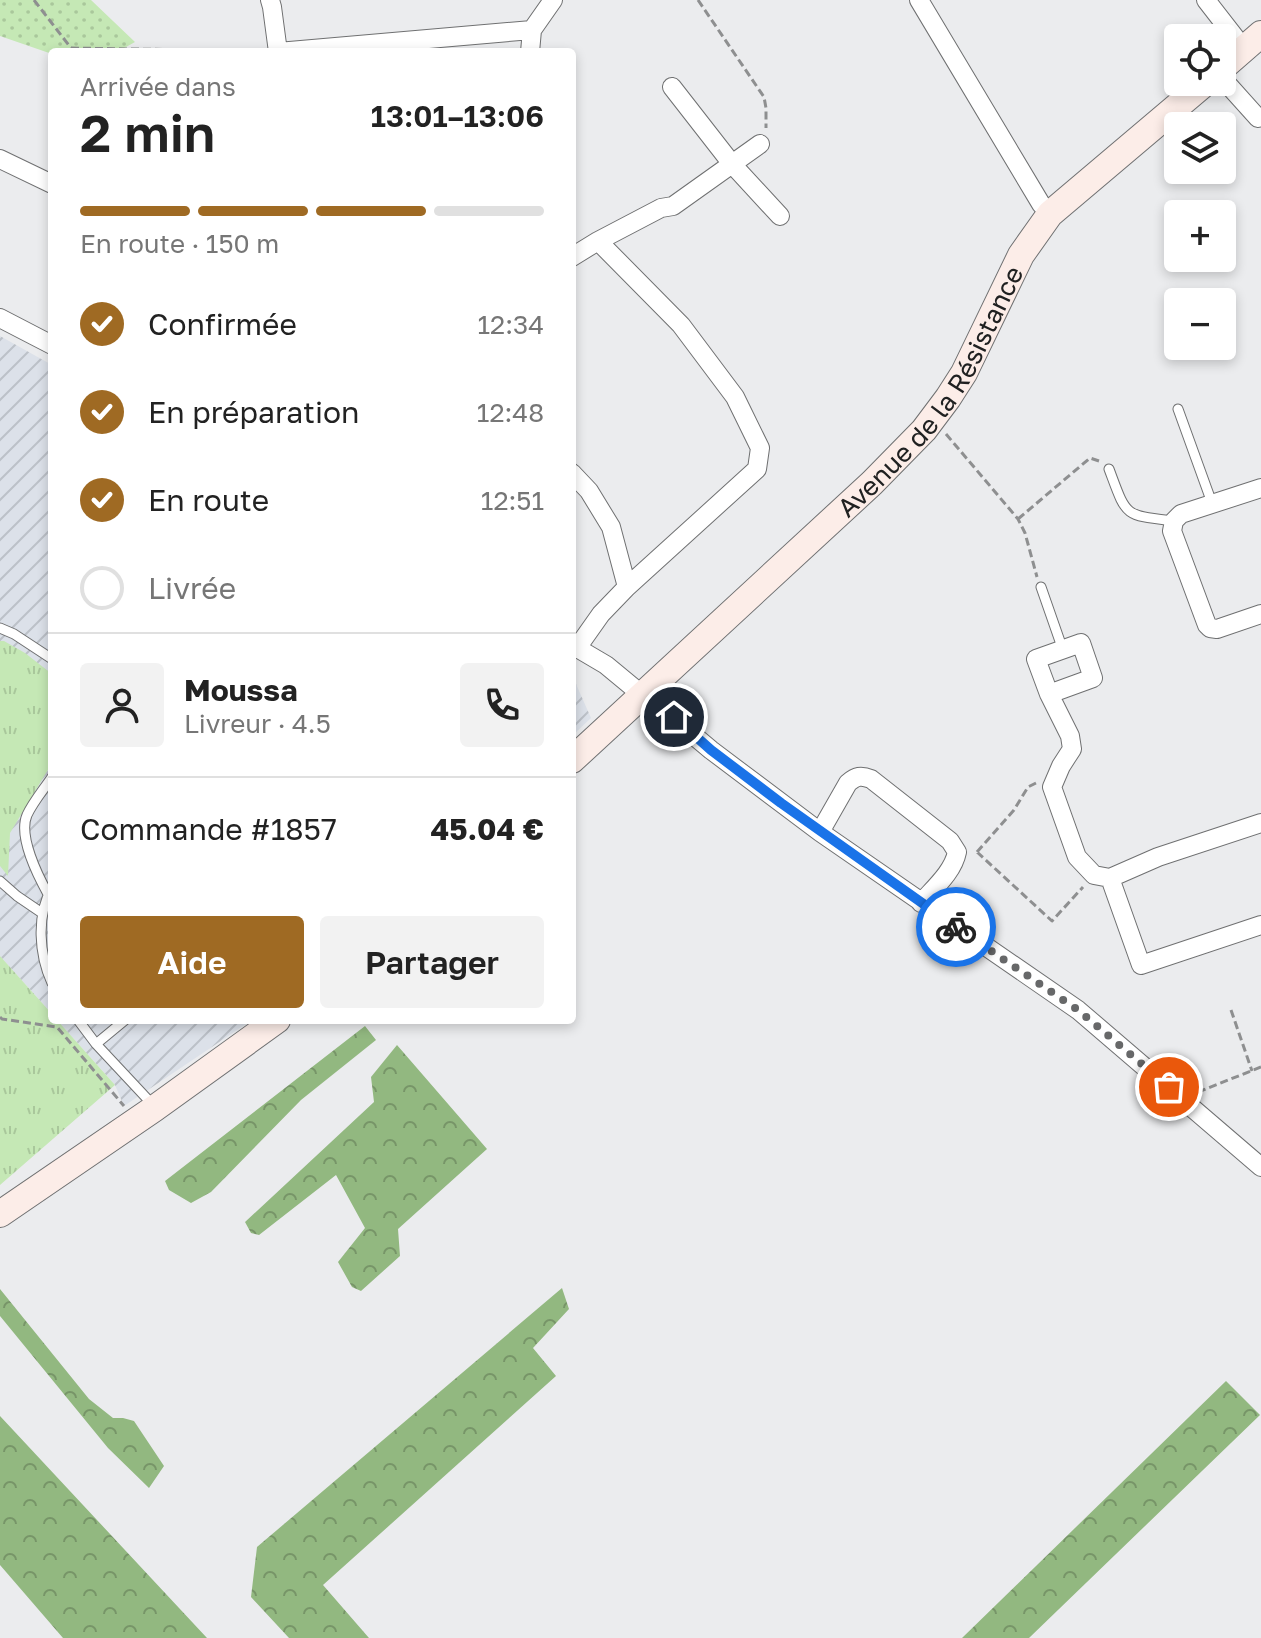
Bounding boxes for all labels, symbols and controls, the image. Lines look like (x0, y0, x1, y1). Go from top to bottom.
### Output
map controls (1164, 24, 1236, 360)
button: locate (1164, 24, 1236, 96)
text: Arrivée dans (80, 71, 236, 102)
text: 13:01–13:06 (371, 98, 544, 134)
text: 2 min (80, 101, 215, 163)
button: layers (1164, 112, 1236, 184)
button: + (1164, 200, 1236, 272)
text: En route · 150 m (80, 228, 279, 259)
street label: Avenue de la Résistance (831, 261, 1029, 523)
button: − (1164, 288, 1236, 360)
icon: check (80, 302, 124, 346)
text: Confirmée (148, 306, 297, 342)
text: 12:34 (477, 309, 544, 340)
icon: check (80, 390, 124, 434)
text: En préparation (148, 394, 359, 430)
text: 12:48 (477, 397, 544, 428)
icon: check (80, 478, 124, 522)
text: En route (148, 482, 269, 518)
text: 12:51 (481, 485, 544, 516)
text: Livrée (148, 570, 236, 606)
button: person (80, 663, 164, 747)
button: phone (460, 663, 544, 747)
text: Moussa (184, 672, 298, 708)
pin (640, 683, 708, 751)
icon: home (652, 695, 696, 739)
text: Livreur · 4.5 (184, 708, 331, 739)
text: Commande #1857 (80, 811, 337, 847)
text: 45.04 € (430, 811, 544, 847)
courier (916, 887, 996, 967)
icon: bike (934, 905, 978, 949)
button: Aide (80, 916, 304, 1008)
button: Partager (320, 916, 544, 1008)
pin (1135, 1053, 1203, 1121)
icon: bag (1147, 1065, 1191, 1109)

